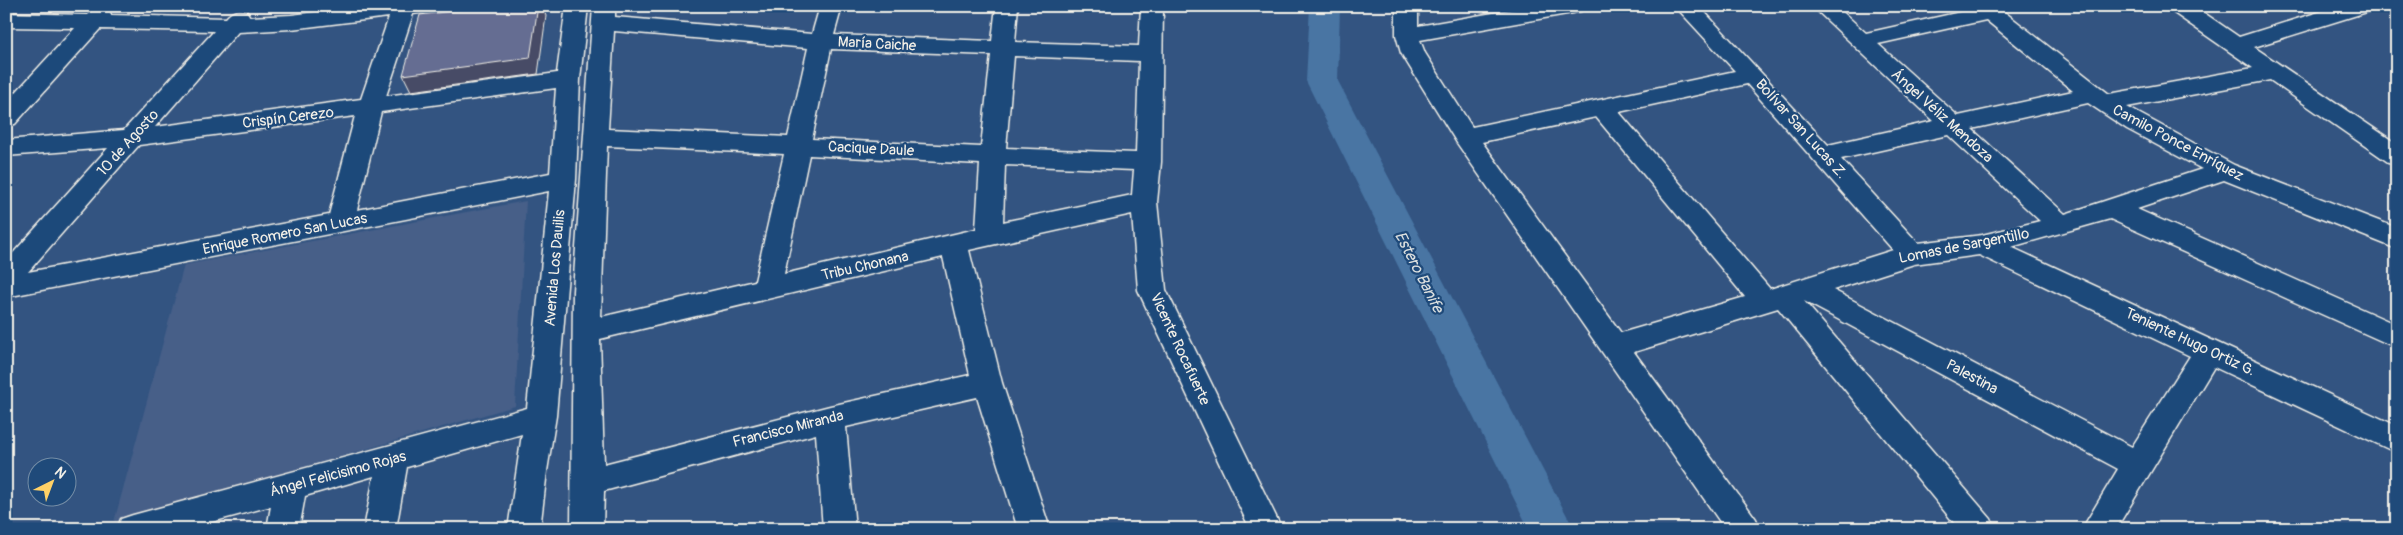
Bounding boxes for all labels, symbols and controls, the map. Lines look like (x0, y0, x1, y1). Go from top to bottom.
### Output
street label: María Caiche (837, 32, 917, 56)
street label: Ángel Véliz Mendoza (1887, 65, 1997, 167)
street label: Bolívar San Lucas Z. (1751, 75, 1851, 183)
street label: Camilo Ponce Enríquez (2109, 100, 2247, 186)
street label: Crispín Cerezo (241, 103, 335, 133)
street label: 10 de Agosto (93, 106, 163, 180)
street label: Cacique Daule (827, 137, 915, 161)
street label: Enrique Romero San Lucas (201, 209, 369, 259)
street label: Avenida Los Dauilis (540, 209, 570, 327)
street label: Lomas de Sargentillo (1897, 224, 2031, 268)
water label: Estero Banife (1390, 228, 1449, 318)
street label: Tribu Chonana (820, 247, 910, 285)
street label: Vicente Rocafuerte (1146, 290, 1215, 409)
street label: Teniente Hugo Ortiz G. (2122, 303, 2258, 381)
street label: Palestina (1943, 355, 2001, 399)
street label: Francisco Miranda (731, 406, 845, 452)
street label: Ángel Felicisimo Rojas (268, 447, 409, 501)
north arrow (28, 458, 78, 508)
text: N (51, 463, 70, 482)

